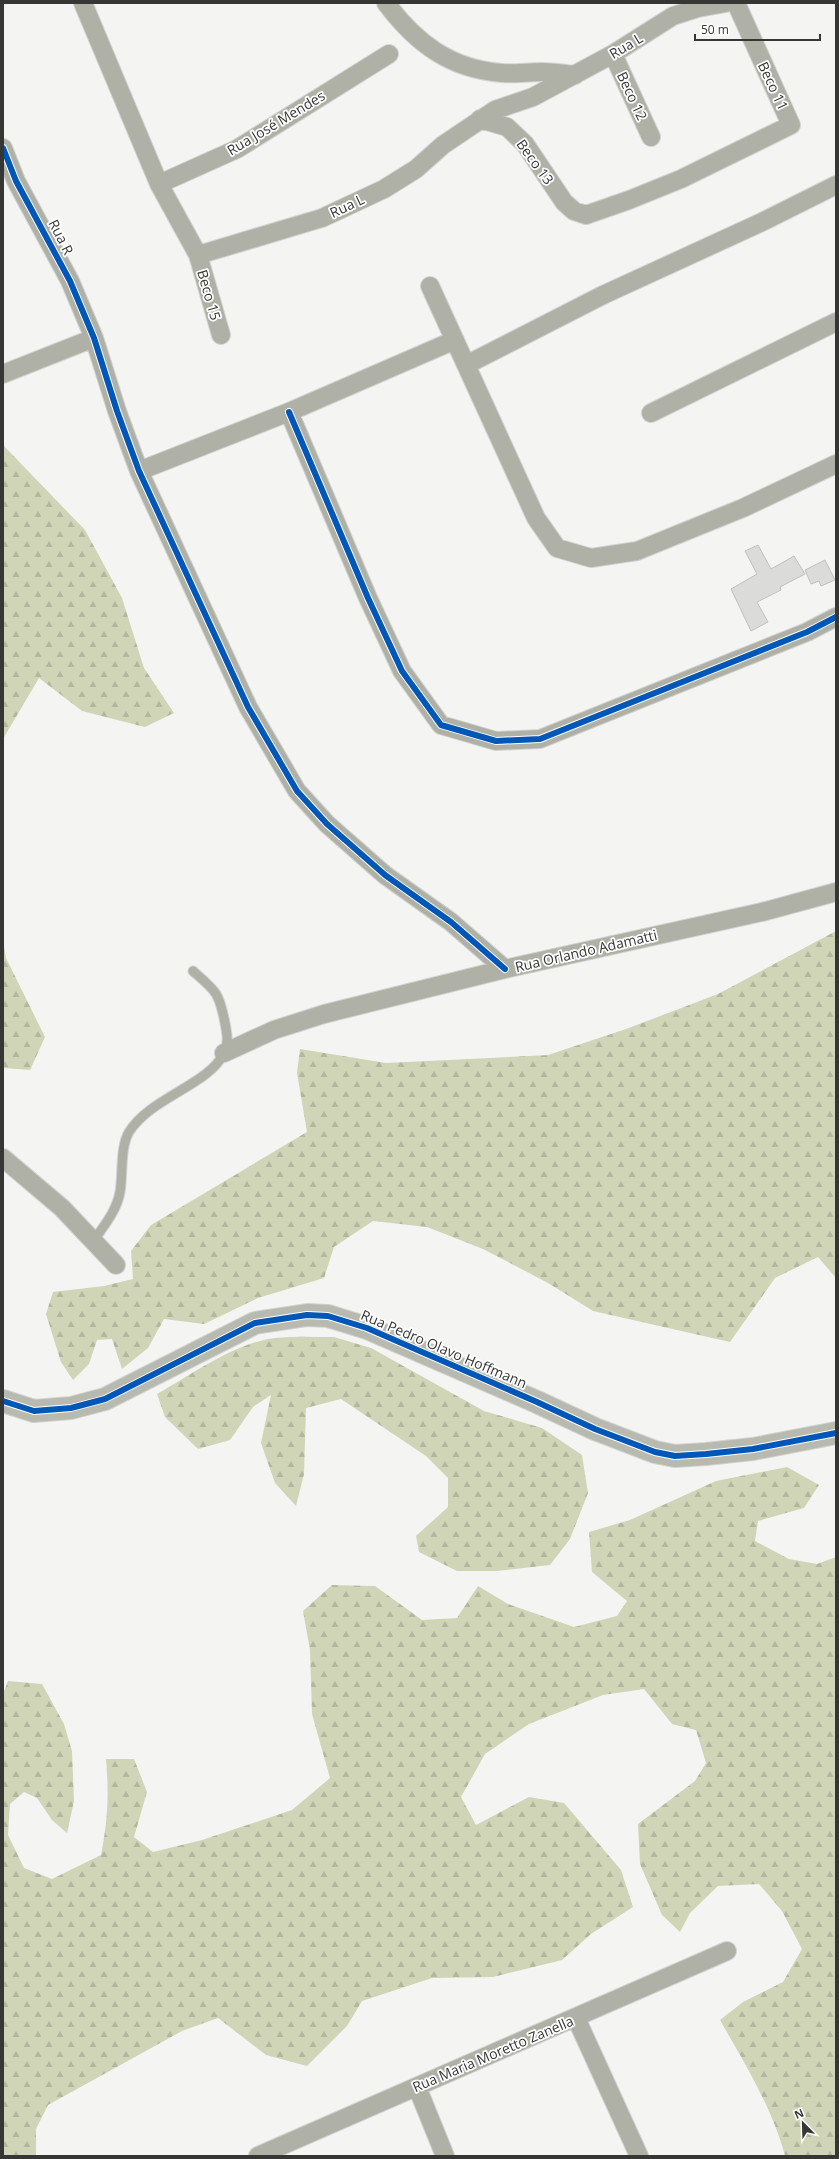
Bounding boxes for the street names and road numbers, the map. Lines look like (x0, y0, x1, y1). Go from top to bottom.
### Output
street label: Rua L (605, 28, 646, 63)
street label: Beco 11 (754, 58, 793, 113)
street label: Beco 12 (613, 68, 652, 123)
street label: Rua José Mendes (223, 86, 329, 159)
street label: Beco 13 (513, 135, 558, 188)
street label: Rua L (326, 189, 367, 222)
street label: Rua R (45, 216, 79, 258)
street label: Beco 15 (193, 267, 226, 322)
street label: Rua Orlando Adamatti (513, 925, 659, 976)
street label: Rua Pedro Olavo Hoffmann (358, 1305, 530, 1392)
street label: Rua Maria Moretto Zanella (409, 2011, 576, 2096)

